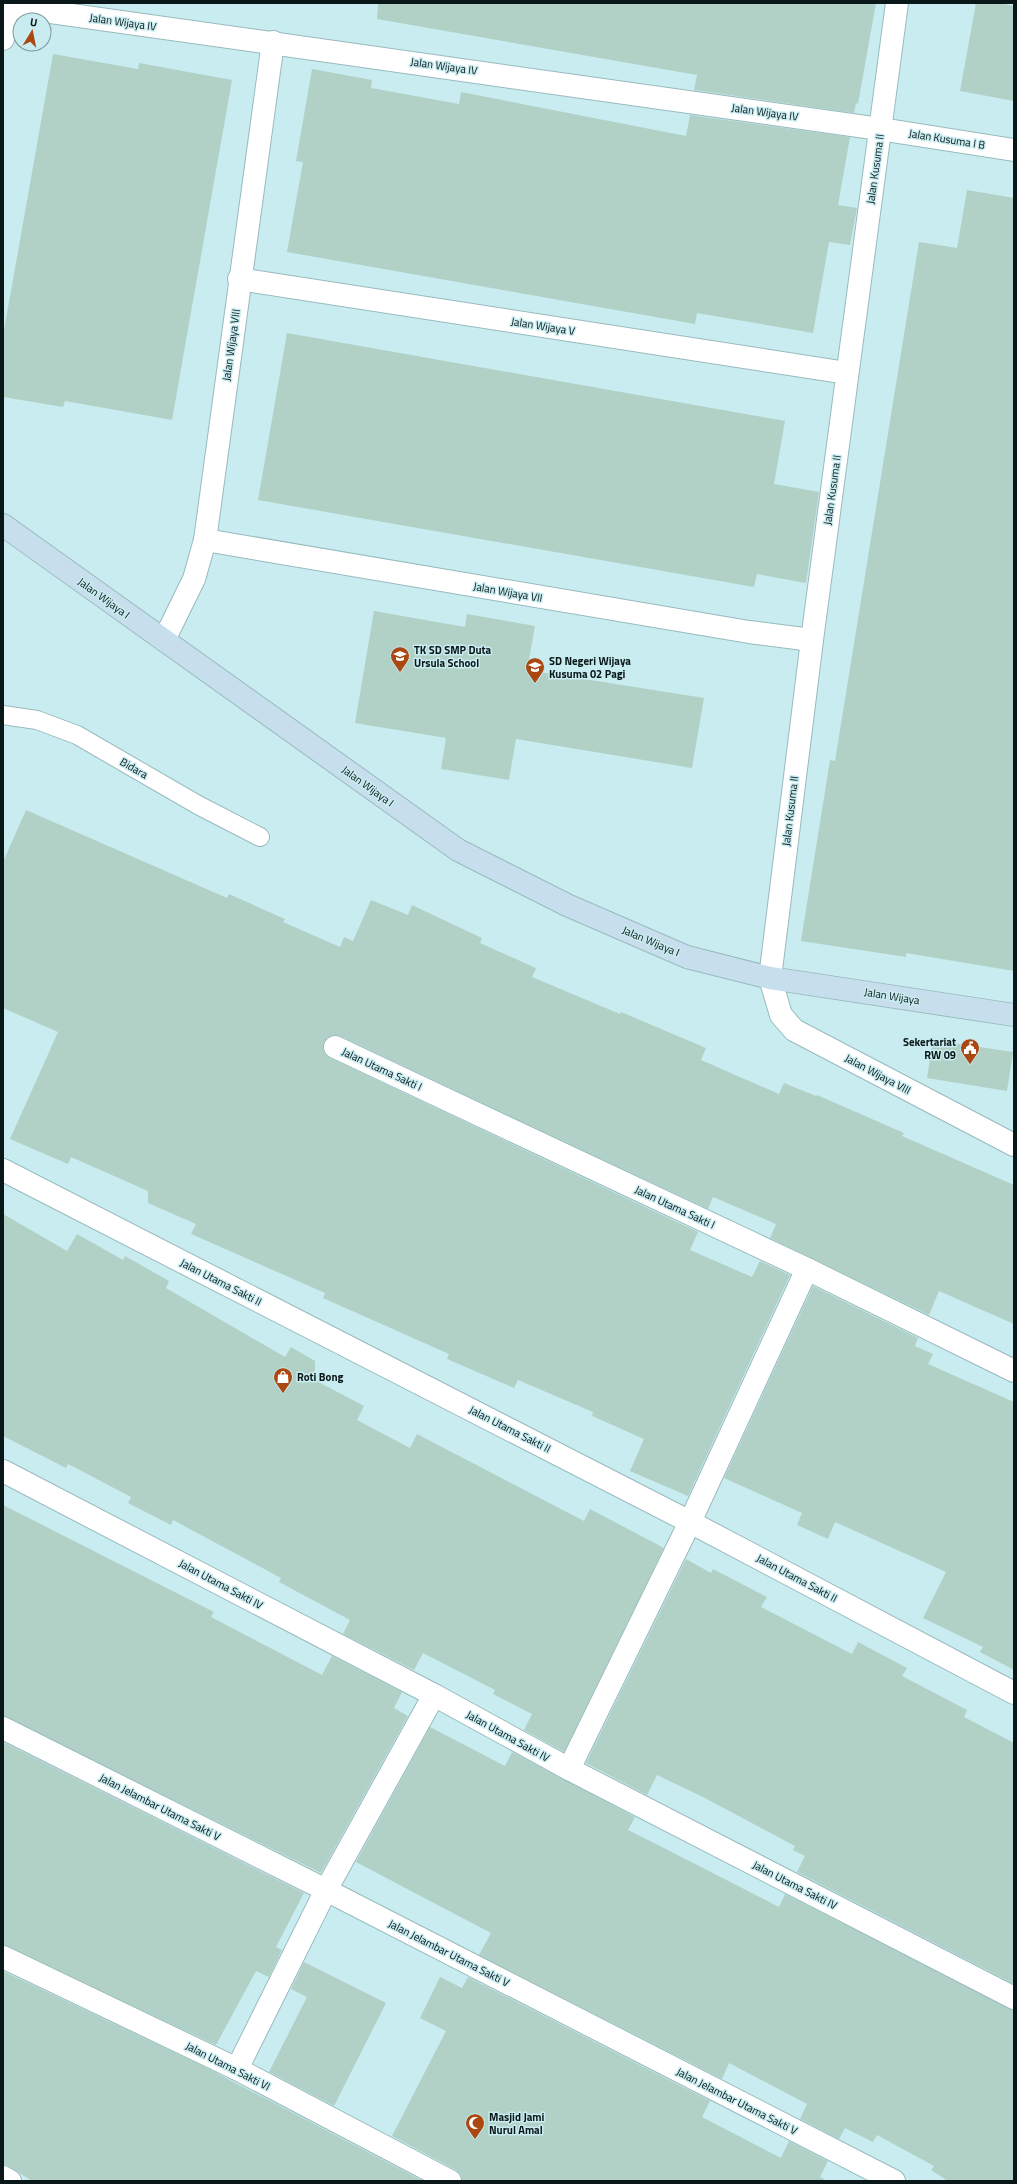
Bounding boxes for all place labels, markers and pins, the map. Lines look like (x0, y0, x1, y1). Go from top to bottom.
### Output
place label: TK SD SMP Duta Ursula School (414, 642, 492, 671)
school or university icon: TK SD SMP Duta Ursula School (389, 645, 411, 673)
place label: SD Negeri Wijaya Kusuma 02 Pagi (549, 653, 631, 682)
school or university icon: SD Negeri Wijaya Kusuma 02 Pagi (524, 656, 546, 684)
place label: Sekertariat RW 09 (903, 1034, 956, 1063)
public building icon: Sekertariat RW 09 (959, 1037, 981, 1065)
shop icon: Roti Bong (272, 1366, 294, 1394)
place label: Roti Bong (297, 1369, 343, 1385)
place label: Masjid Jami Nurul Amal (489, 2109, 545, 2138)
mosque icon: Masjid Jami Nurul Amal (464, 2112, 486, 2140)

